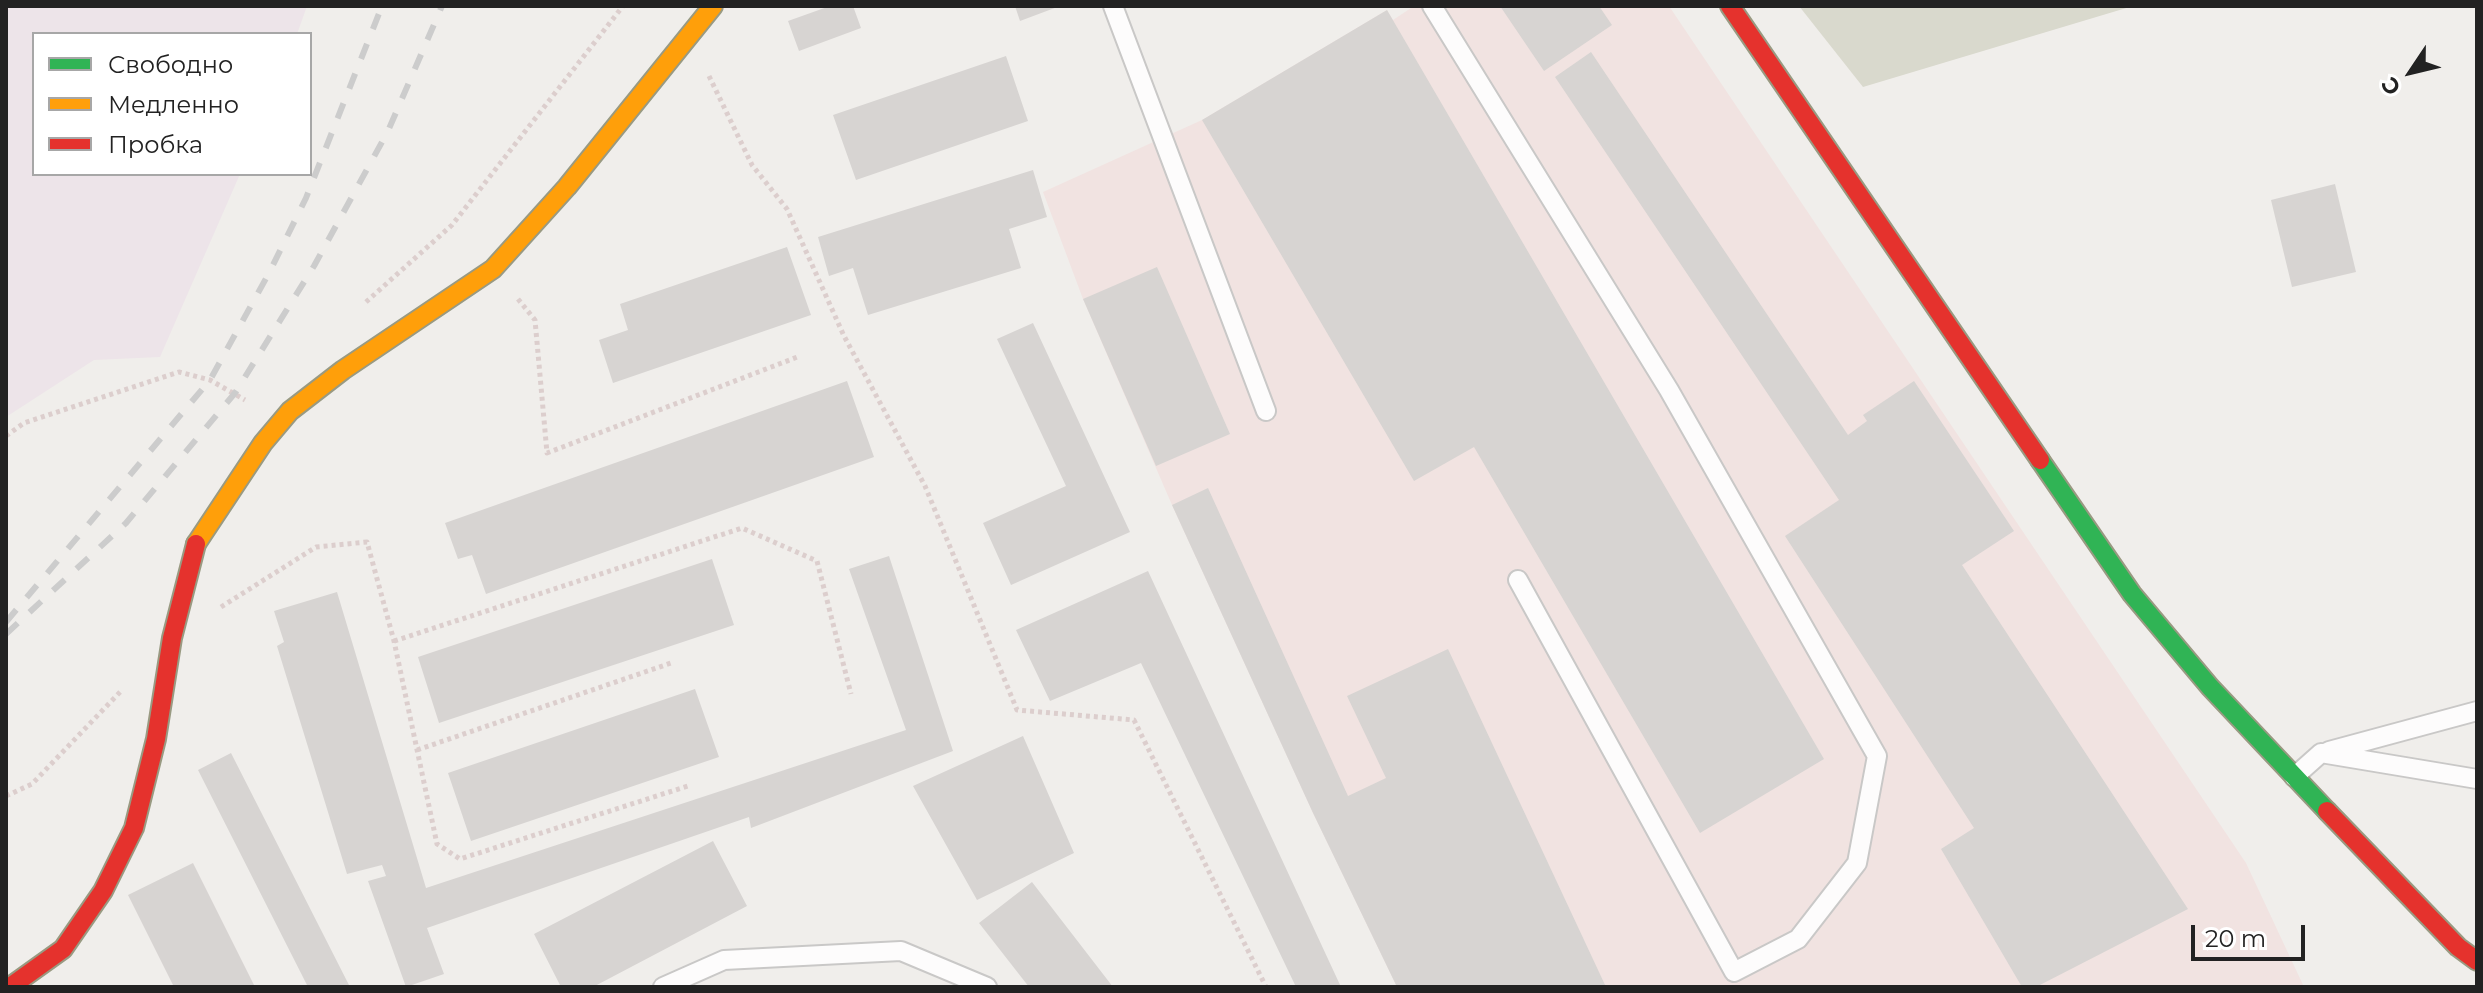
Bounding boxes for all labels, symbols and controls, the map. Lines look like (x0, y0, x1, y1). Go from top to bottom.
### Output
legend (32, 32, 312, 176)
north arrow (2371, 32, 2451, 112)
text: Свободно (108, 50, 233, 79)
text: С (2375, 72, 2407, 100)
text: Медленно (108, 90, 239, 119)
text: Пробка (108, 130, 203, 159)
scale bar (2195, 909, 2309, 959)
text: 20 m (2205, 924, 2266, 953)

